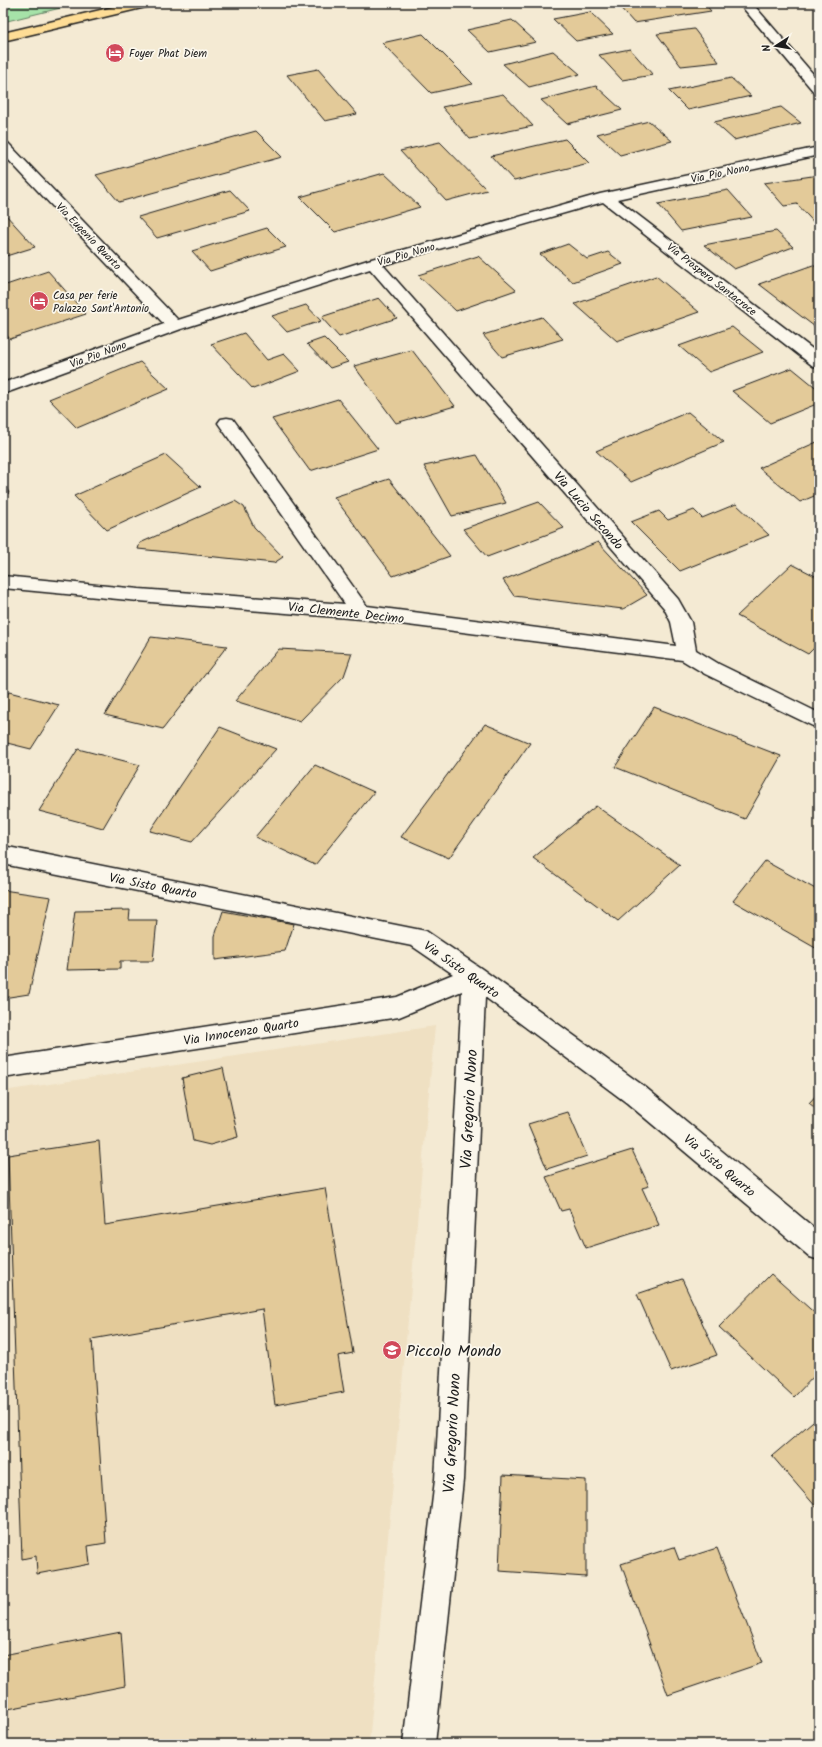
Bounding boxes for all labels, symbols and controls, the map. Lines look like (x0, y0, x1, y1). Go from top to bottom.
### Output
north arrow (756, 26, 796, 66)
hotel icon: Foyer Phat Diem (104, 42, 126, 64)
text: N (758, 43, 777, 53)
place label: Foyer Phat Diem (129, 45, 207, 63)
street label: Via Pio Nono (689, 159, 751, 189)
street label: Via Eugenio Quarto (51, 199, 125, 275)
street label: Via Pio Nono (375, 238, 437, 272)
street label: Via Prospero Santacroce (662, 239, 760, 321)
place label: Casa per ferie Palazzo Sant'Antonio (53, 287, 149, 318)
hotel icon: Casa per ferie Palazzo Sant'Antonio (28, 290, 50, 312)
street label: Via Pio Nono (67, 336, 129, 374)
street label: Via Lucio Secondo (548, 467, 628, 555)
street label: Via Clemente Decimo (287, 597, 405, 630)
street label: Via Sisto Quarto (107, 868, 198, 905)
street label: Via Sisto Quarto (419, 936, 504, 1004)
street label: Via Innocenzo Quarto (182, 1013, 300, 1052)
street label: Via Gregorio Nono (454, 1049, 485, 1170)
street label: Via Sisto Quarto (678, 1130, 760, 1203)
school or university icon: Piccolo Mondo (381, 1339, 403, 1361)
place label: Piccolo Mondo (406, 1339, 501, 1364)
street label: Via Gregorio Nono (437, 1373, 468, 1494)

